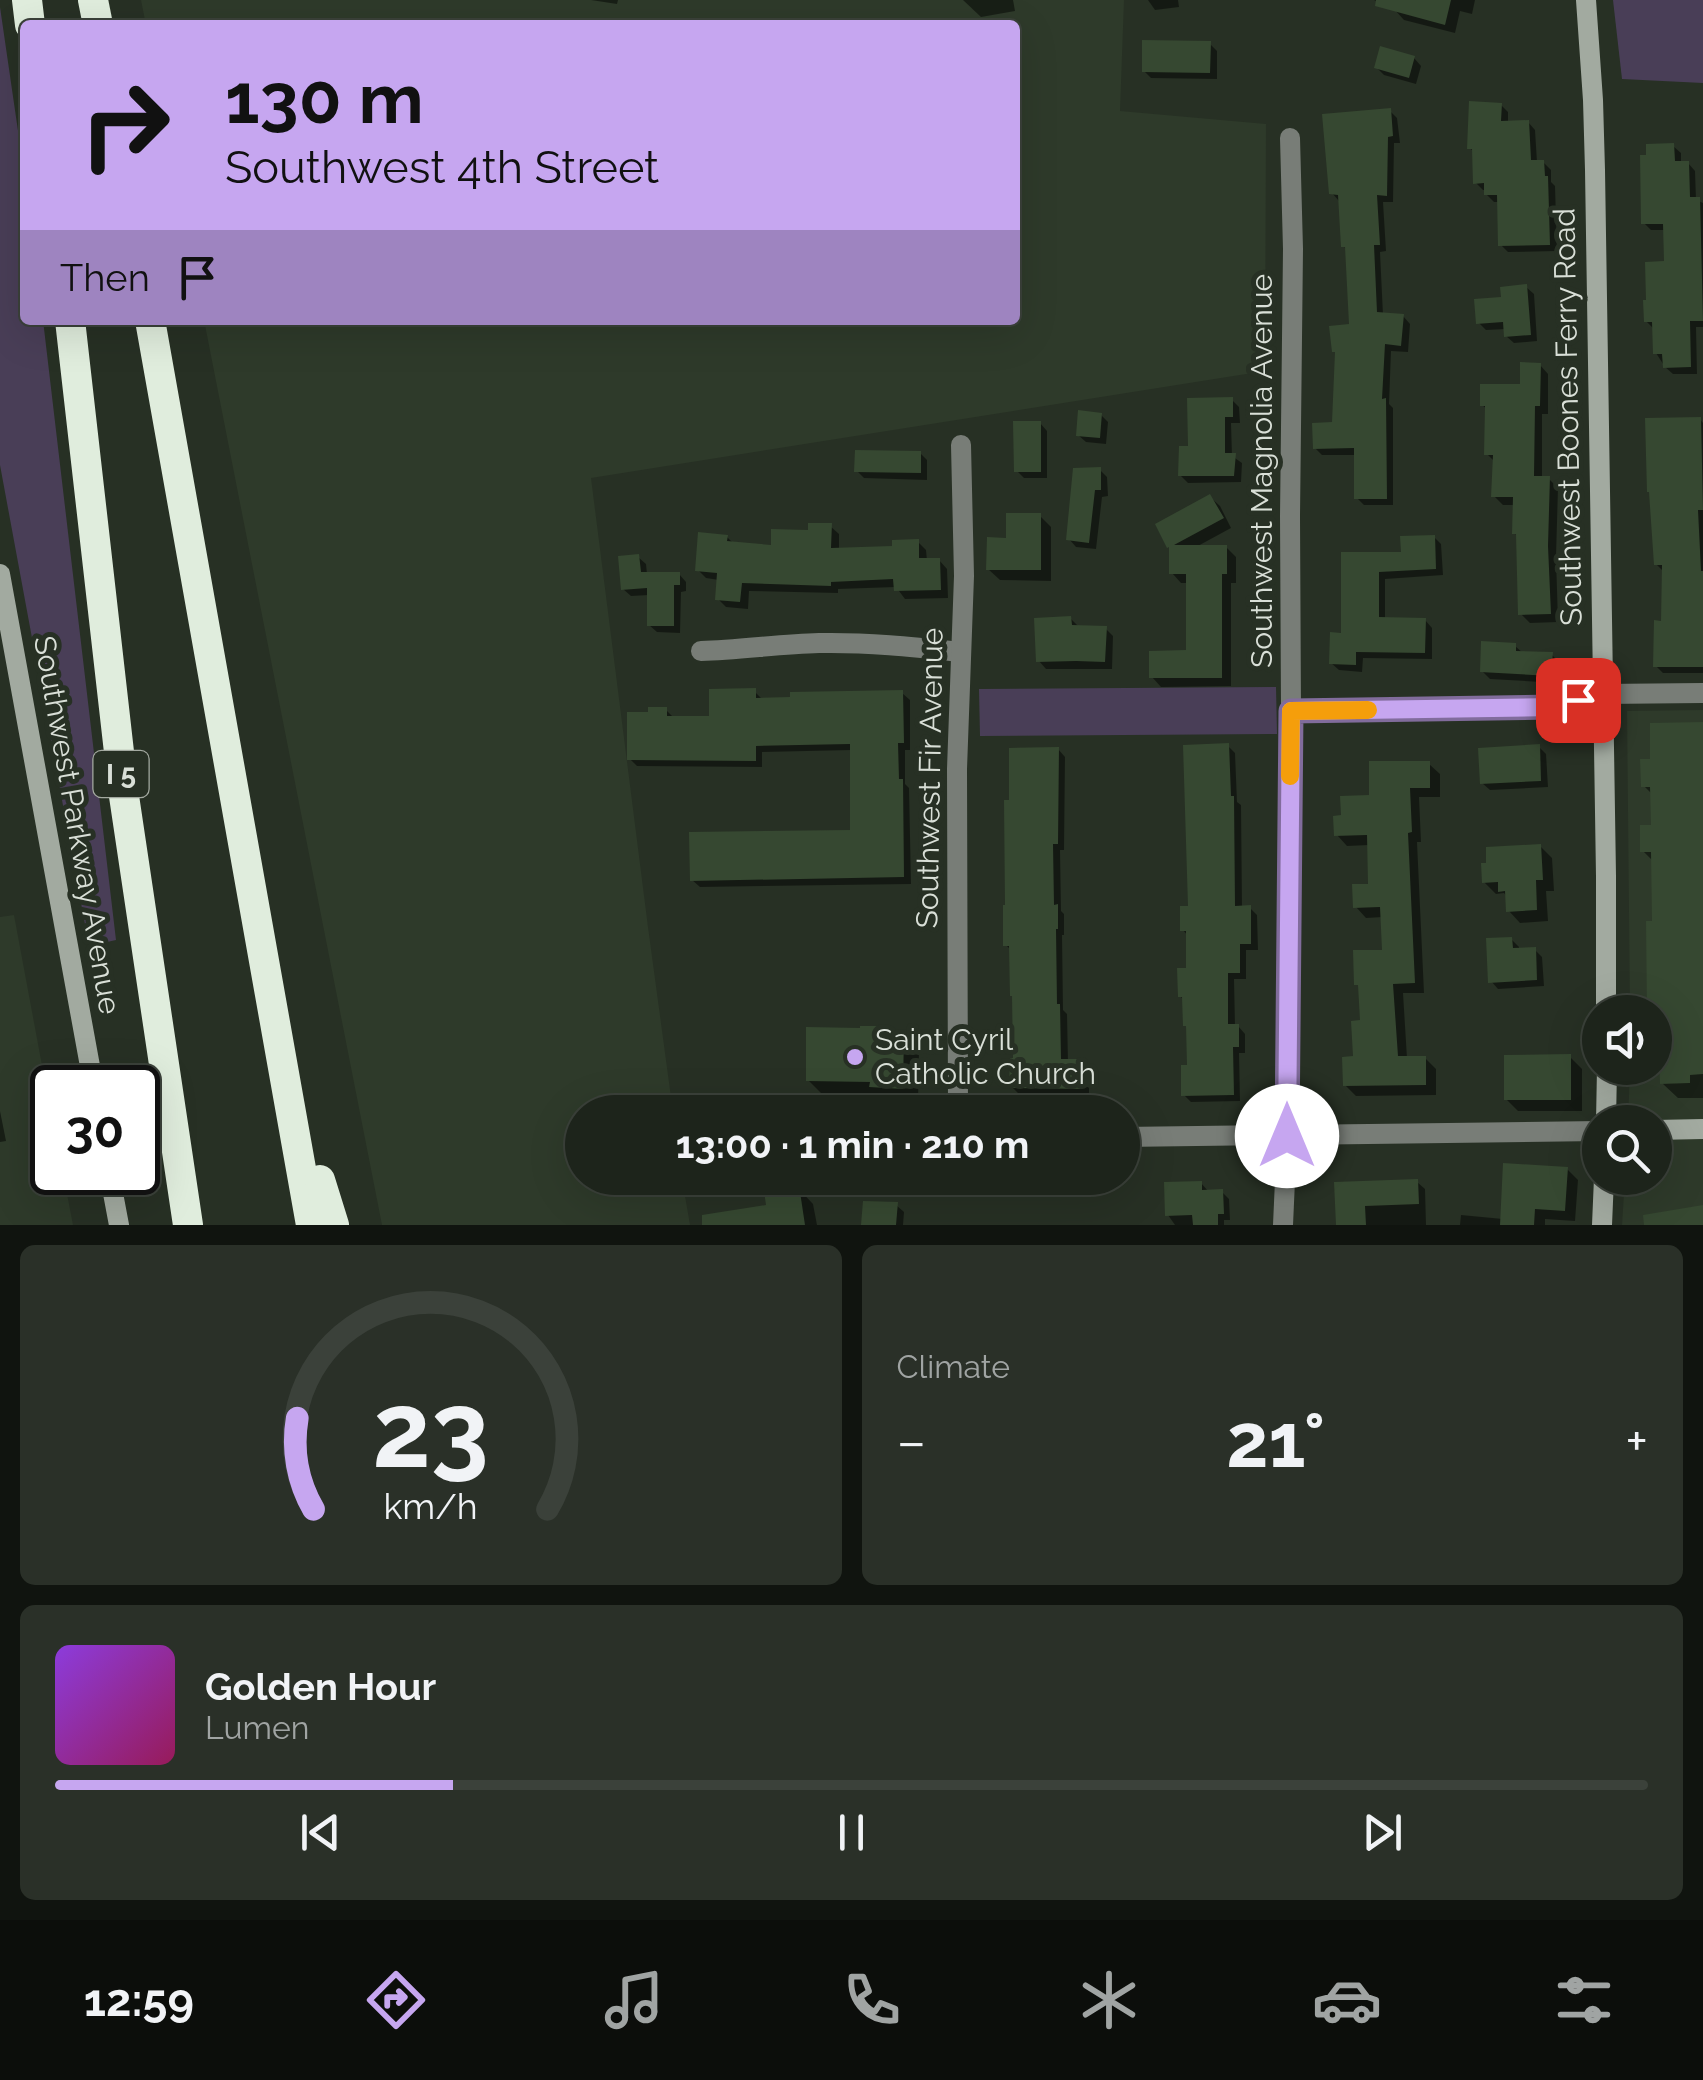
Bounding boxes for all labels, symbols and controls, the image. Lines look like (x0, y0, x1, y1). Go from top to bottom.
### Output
text: 130 m (225, 57, 424, 139)
icon: right (60, 60, 190, 190)
text: Southwest 4th Street (225, 141, 659, 194)
street label: Southwest Boones Ferry Road (1546, 208, 1589, 626)
icon: arrive (170, 250, 225, 305)
text: Then (60, 255, 150, 300)
street label: Southwest Magnolia Avenue (1244, 274, 1279, 668)
street label: Southwest Fir Avenue (909, 627, 950, 929)
street label: Southwest Parkway Avenue (27, 633, 128, 1017)
pin (1536, 658, 1621, 743)
icon: arrive (1551, 673, 1606, 728)
road number: I 5 (94, 751, 148, 797)
map controls (1582, 995, 1672, 1195)
button: sound (1582, 995, 1672, 1085)
place label: Saint Cyril Catholic Church (875, 1022, 1096, 1091)
marker: Saint Cyril Catholic Church (844, 1046, 866, 1068)
speed limit sign: 30 (30, 1065, 160, 1195)
position arrow (1235, 1084, 1339, 1188)
button: search (1582, 1105, 1672, 1195)
text: 13:00 · 1 min · 210 m (676, 1122, 1029, 1167)
text: Climate (897, 1348, 1010, 1385)
text: 23 (372, 1369, 489, 1491)
text: 21° (1226, 1396, 1325, 1485)
text: − (897, 1409, 926, 1474)
text: + (1625, 1409, 1648, 1474)
text: km/h (384, 1485, 478, 1527)
text: Golden Hour (205, 1664, 436, 1709)
text: Lumen (205, 1709, 309, 1746)
icon: previous (293, 1805, 348, 1860)
icon: pause (824, 1805, 879, 1860)
icon: next (1355, 1805, 1410, 1860)
icon: directions (361, 1965, 431, 2035)
icon: music (599, 1965, 669, 2035)
icon: phone (837, 1965, 907, 2035)
icon: climate (1074, 1965, 1144, 2035)
icon: car (1312, 1965, 1382, 2035)
icon: filters (1549, 1965, 1619, 2035)
text: 12:59 (84, 1974, 194, 2027)

